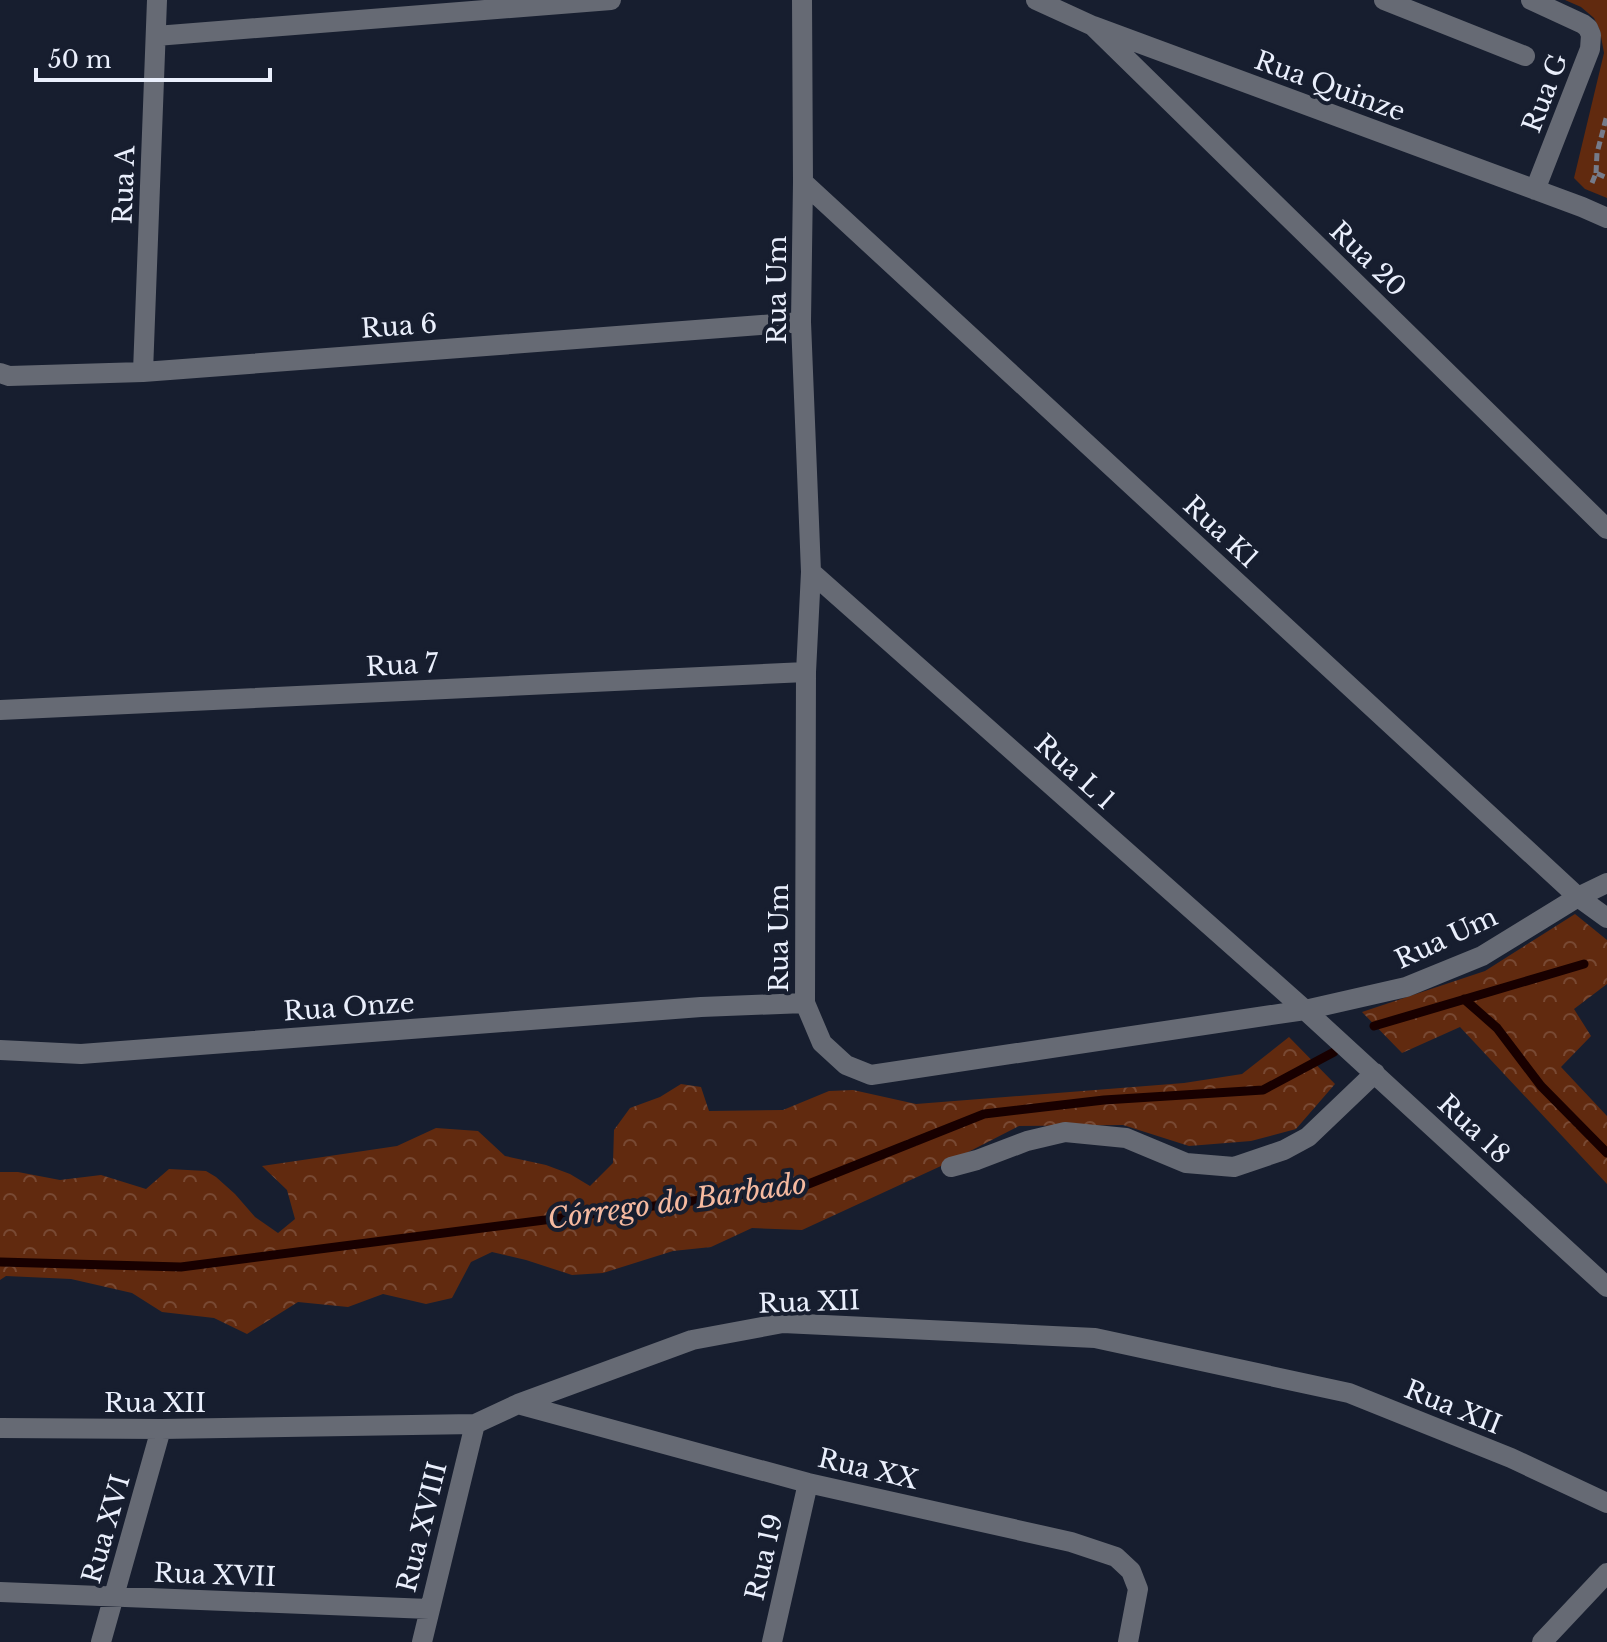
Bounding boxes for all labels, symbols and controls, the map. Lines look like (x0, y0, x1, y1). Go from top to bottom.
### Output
scale bar (36, 32, 270, 82)
street label: Rua Quinze (1250, 44, 1410, 128)
text: 50 m (48, 45, 112, 74)
street label: Rua G (1515, 49, 1575, 137)
street label: Rua A (107, 144, 141, 225)
street label: Rua 20 (1323, 215, 1413, 303)
street label: Rua Um (761, 235, 793, 344)
street label: Rua 6 (360, 307, 438, 345)
street label: Rua K1 (1177, 489, 1265, 575)
street label: Rua 7 (365, 647, 440, 683)
street label: Rua L 1 (1028, 728, 1122, 816)
street label: Rua Um (763, 883, 795, 992)
street label: Rua Um (1390, 900, 1502, 976)
street label: Rua Onze (282, 986, 416, 1028)
street label: Rua 18 (1431, 1088, 1517, 1170)
water label: Córrego do Barbado (545, 1166, 809, 1237)
street label: Rua XII (758, 1284, 860, 1320)
street label: Rua XII (1400, 1373, 1506, 1441)
street label: Rua XII (104, 1387, 206, 1419)
street label: Rua XX (815, 1442, 922, 1496)
street label: Rua XVIII (390, 1459, 454, 1595)
street label: Rua XVI (75, 1471, 137, 1587)
street label: Rua 19 (739, 1511, 789, 1603)
street label: Rua XVII (153, 1557, 277, 1593)

